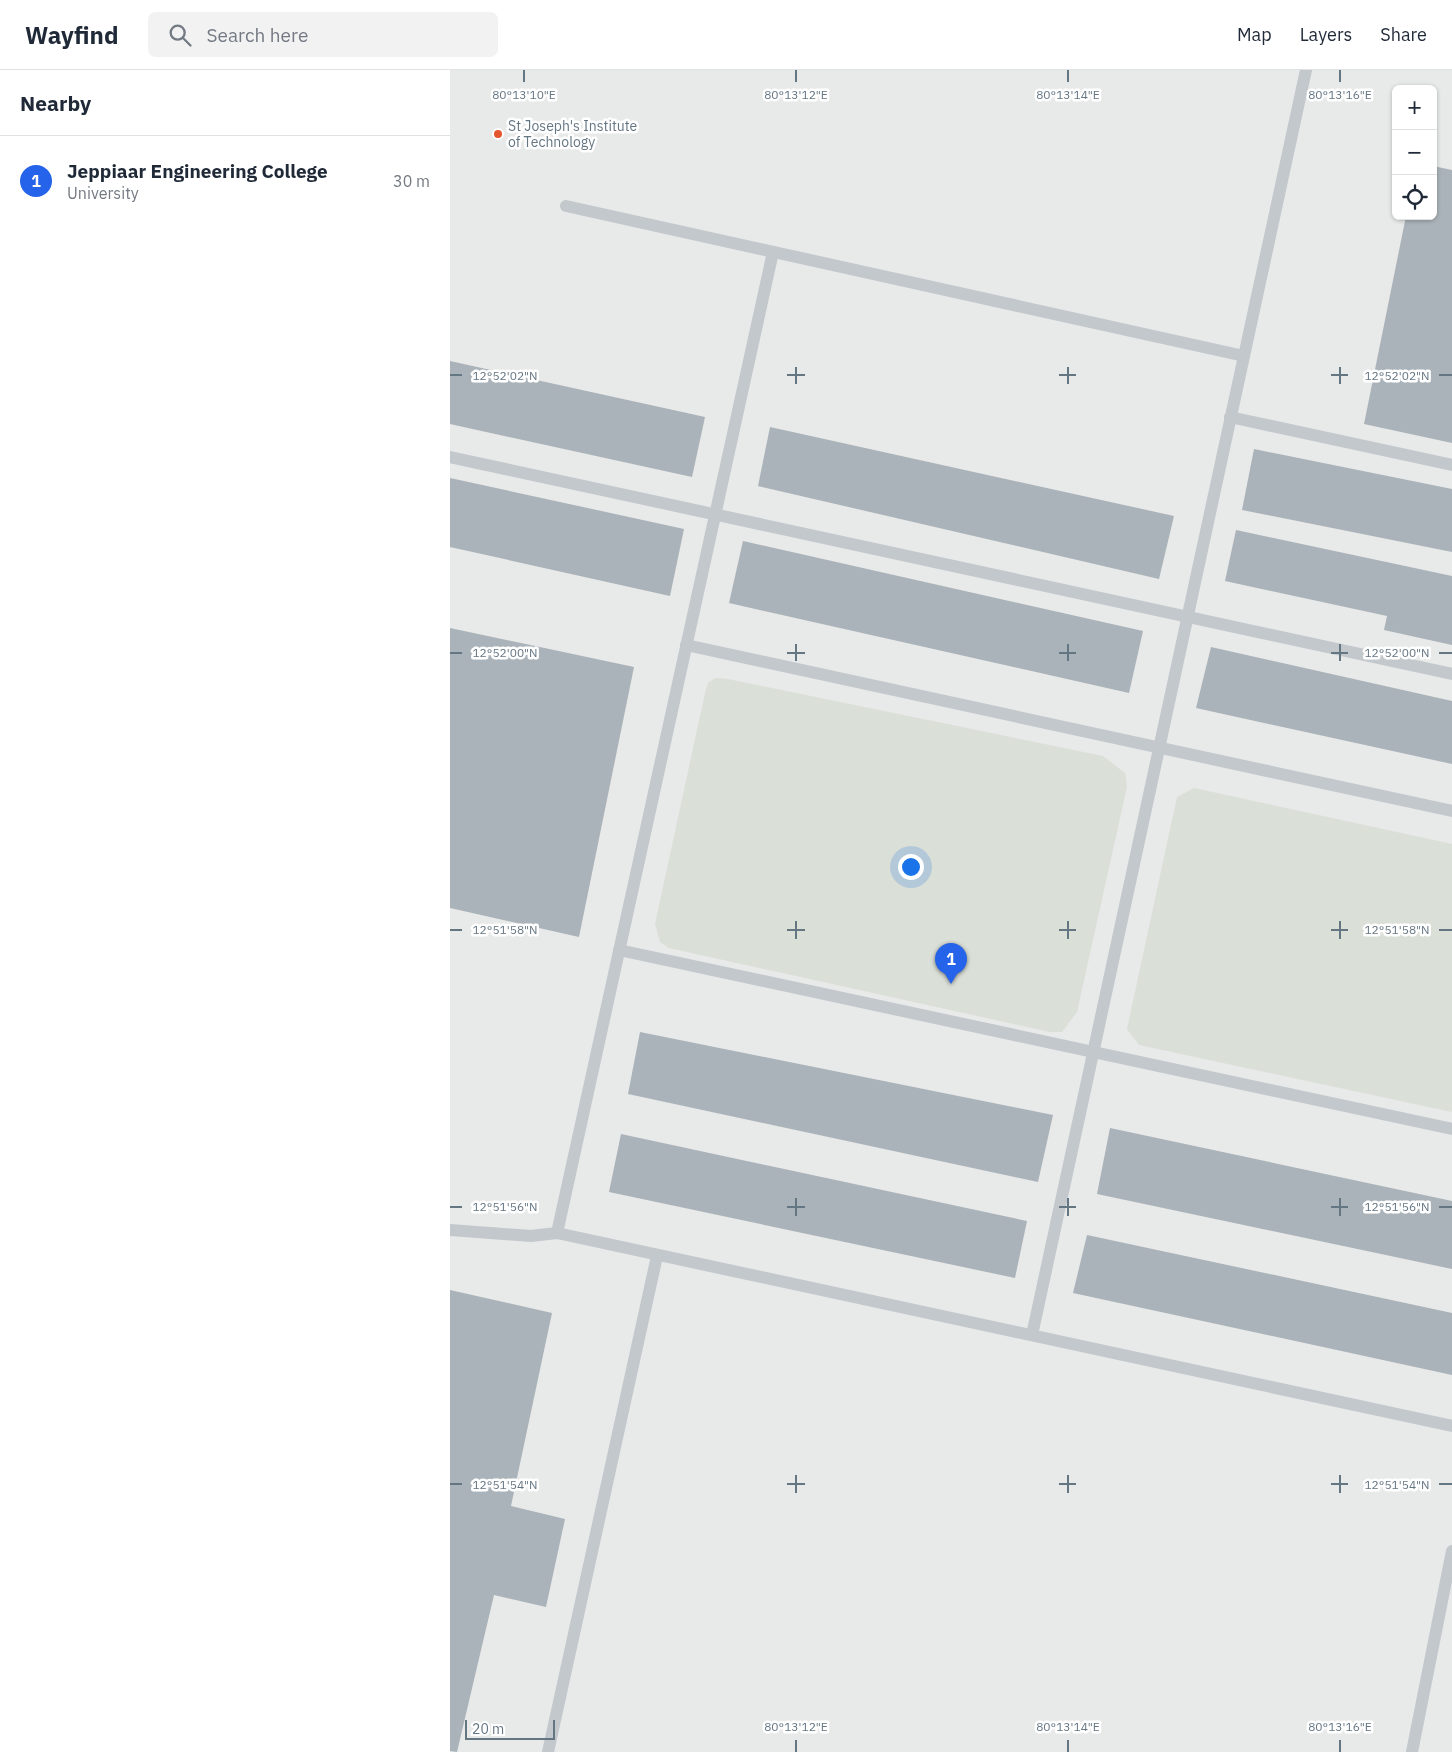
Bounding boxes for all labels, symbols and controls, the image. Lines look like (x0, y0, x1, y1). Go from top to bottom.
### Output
search box (148, 12, 498, 57)
text: Wayfind (25, 19, 118, 51)
icon: search (166, 21, 194, 49)
text: Search here (206, 23, 308, 47)
text: Map (1237, 23, 1272, 46)
text: Layers (1300, 23, 1352, 46)
text: Share (1380, 23, 1427, 46)
map controls (1392, 85, 1437, 220)
button: + (1392, 85, 1437, 130)
text: 80°13'10"E (492, 87, 556, 102)
text: 80°13'12"E (764, 87, 828, 102)
text: 80°13'14"E (1036, 87, 1100, 102)
text: 80°13'16"E (1308, 87, 1372, 102)
text: Nearby (20, 89, 91, 117)
place label: St Joseph's Institute of Technology (508, 117, 638, 151)
marker: St Joseph's Institute of Technology (492, 128, 504, 140)
button: − (1392, 130, 1437, 175)
text: Jeppiaar Engineering College (67, 159, 328, 183)
text: 1 (31, 171, 41, 191)
text: 30 m (393, 171, 430, 191)
button: locate (1392, 175, 1437, 220)
text: University (67, 183, 139, 203)
text: 12°52'02"N (472, 368, 538, 383)
text: 12°52'02"N (1364, 368, 1430, 383)
text: 12°52'00"N (472, 645, 538, 660)
text: 12°52'00"N (1364, 645, 1430, 660)
your location (898, 854, 924, 880)
text: 12°51'58"N (472, 922, 538, 937)
text: 12°51'58"N (1364, 922, 1430, 937)
pin: 1 (935, 943, 967, 984)
text: 12°51'56"N (472, 1199, 538, 1214)
text: 12°51'56"N (1364, 1199, 1430, 1214)
text: 12°51'54"N (472, 1477, 538, 1492)
text: 12°51'54"N (1364, 1477, 1430, 1492)
scale bar (465, 1717, 555, 1740)
text: 80°13'12"E (764, 1719, 828, 1734)
text: 80°13'14"E (1036, 1719, 1100, 1734)
text: 80°13'16"E (1308, 1719, 1372, 1734)
text: 20 m (472, 1720, 504, 1738)

